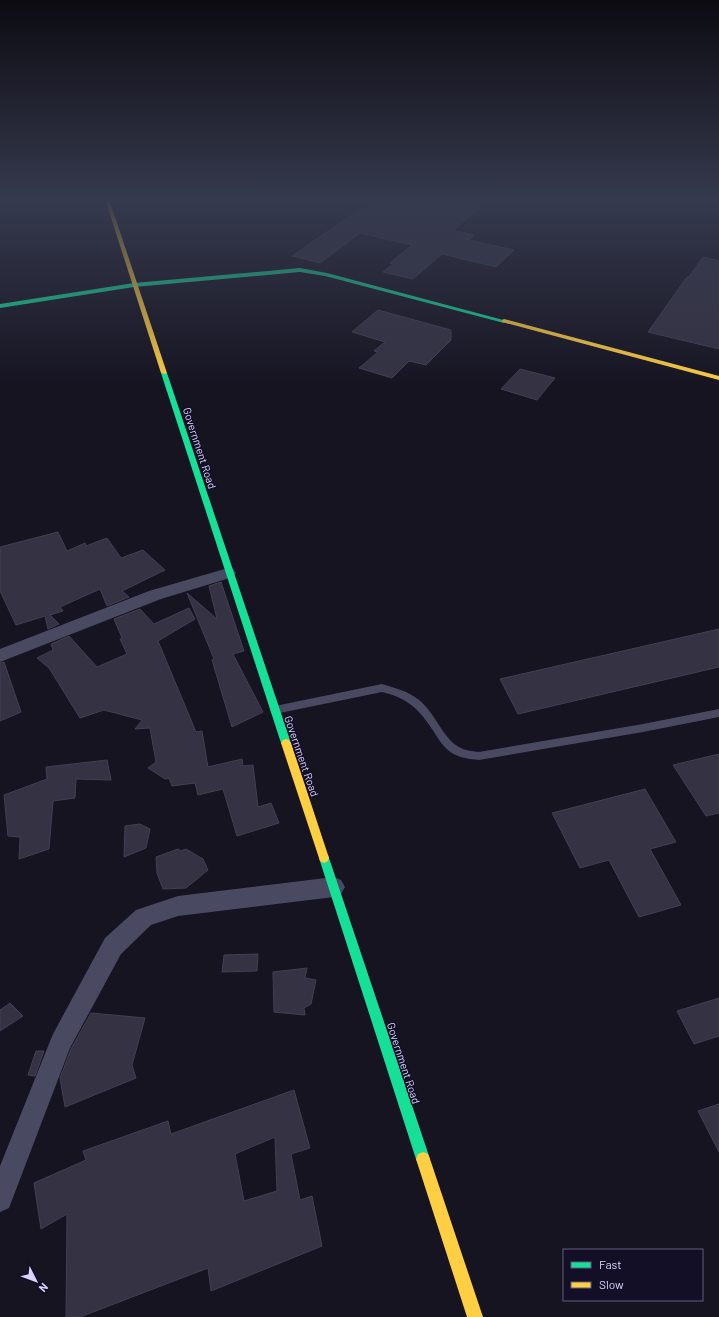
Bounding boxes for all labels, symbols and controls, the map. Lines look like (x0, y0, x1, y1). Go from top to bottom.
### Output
street label: Government Road (181, 406, 219, 490)
street label: Government Road (282, 714, 322, 798)
street label: Government Road (385, 1021, 423, 1105)
legend (563, 1249, 703, 1301)
text: Fast (599, 1257, 622, 1271)
north arrow (16, 1261, 56, 1301)
text: Slow (599, 1277, 624, 1291)
text: N (37, 1281, 51, 1295)

